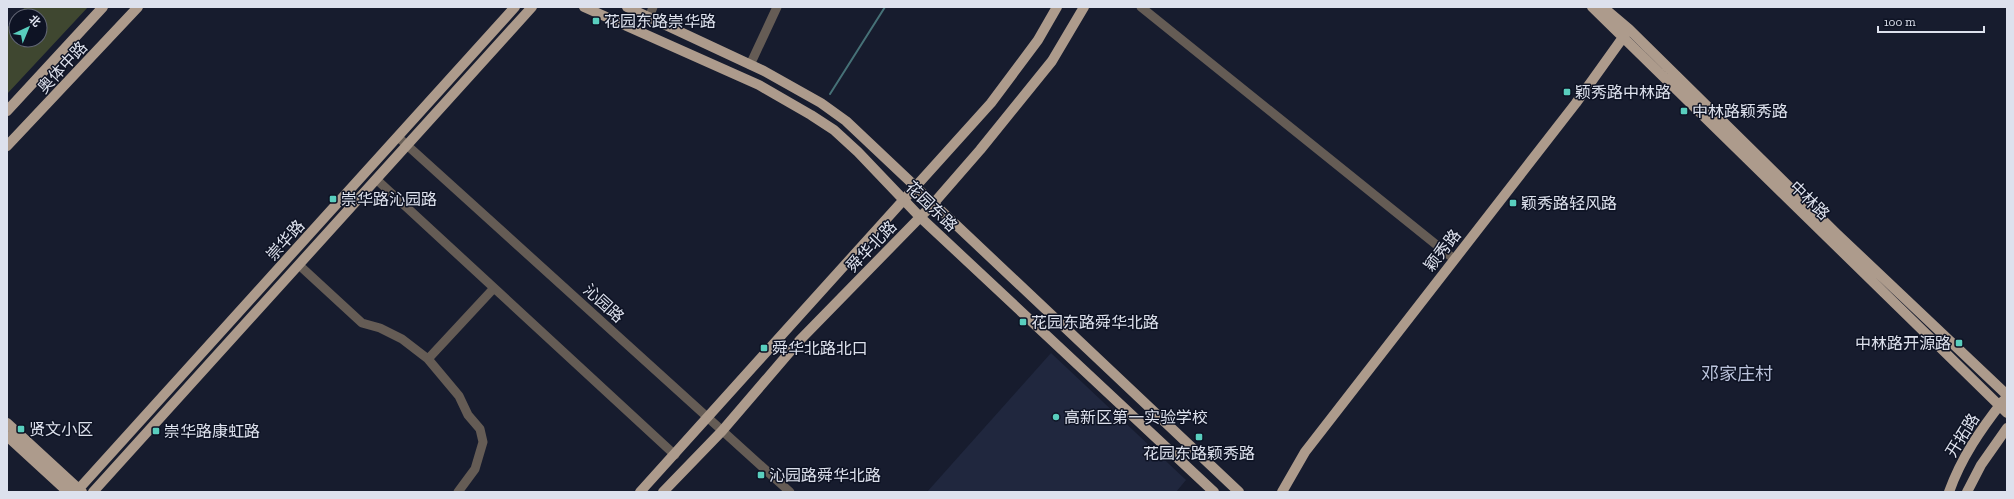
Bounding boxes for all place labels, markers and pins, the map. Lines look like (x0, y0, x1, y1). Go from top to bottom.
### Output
place label: 花园东路崇华路 (604, 12, 716, 31)
marker: 花园东路崇华路 (591, 16, 601, 26)
place label: 颖秀路中林路 (1575, 83, 1671, 102)
marker: 颖秀路中林路 (1562, 87, 1572, 97)
place label: 中林路颖秀路 (1692, 102, 1788, 121)
marker: 中林路颖秀路 (1679, 106, 1689, 116)
place label: 崇华路沁园路 (341, 190, 437, 209)
marker: 崇华路沁园路 (328, 194, 338, 204)
place label: 颖秀路轻风路 (1521, 194, 1617, 213)
marker: 颖秀路轻风路 (1508, 198, 1518, 208)
place label: 花园东路舜华北路 (1031, 313, 1159, 332)
marker: 花园东路舜华北路 (1018, 317, 1028, 327)
place label: 中林路开源路 (1855, 334, 1951, 353)
marker: 中林路开源路 (1954, 338, 1964, 348)
place label: 舜华北路北口 (772, 339, 868, 358)
marker: 舜华北路北口 (759, 343, 769, 353)
place label: 高新区第一实验学校 (1064, 408, 1208, 427)
marker: 高新区第一实验学校 (1051, 412, 1061, 422)
place label: 贤文小区 (29, 420, 93, 439)
place label: 崇华路康虹路 (164, 422, 260, 441)
marker: 贤文小区 (16, 424, 26, 434)
marker: 崇华路康虹路 (151, 426, 161, 436)
marker: 花园东路颖秀路 (1194, 432, 1204, 442)
place label: 花园东路颖秀路 (1143, 444, 1255, 463)
place label: 沁园路舜华北路 (769, 466, 881, 485)
marker: 沁园路舜华北路 (756, 470, 766, 480)

